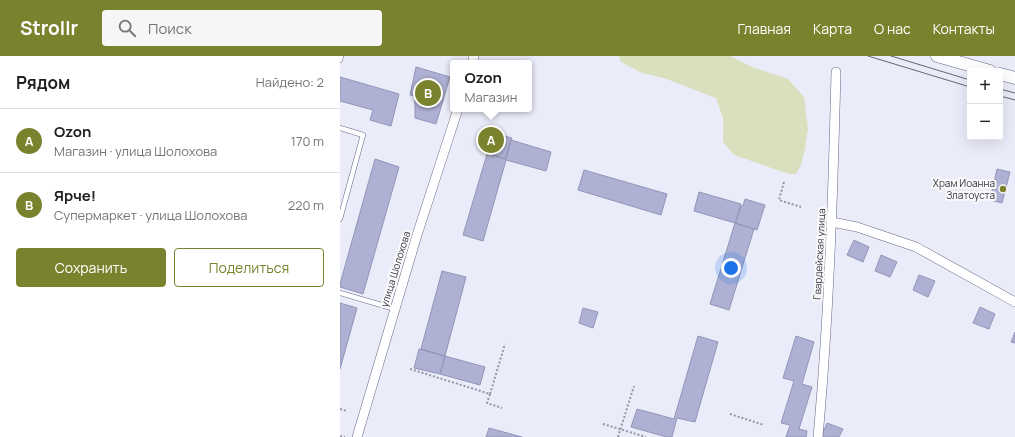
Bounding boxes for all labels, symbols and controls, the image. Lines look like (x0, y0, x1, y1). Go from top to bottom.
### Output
search box (102, 10, 382, 46)
text: Strollr (20, 15, 78, 41)
icon: search (116, 17, 138, 39)
text: Поиск (148, 18, 192, 39)
text: Главная (738, 19, 791, 38)
text: Карта (813, 19, 852, 38)
text: О нас (874, 19, 911, 38)
text: Контакты (933, 19, 995, 38)
popup (450, 60, 532, 112)
text: Ozon (465, 67, 502, 88)
map controls (967, 68, 1003, 140)
button: + (967, 68, 1003, 104)
text: Рядом (16, 71, 70, 94)
text: Найдено: 2 (256, 73, 324, 91)
pin: B (415, 78, 441, 108)
text: Магазин (465, 88, 517, 106)
button: − (967, 104, 1003, 140)
text: Ozon (54, 121, 91, 142)
pin: A (478, 125, 504, 155)
text: A (25, 132, 33, 150)
text: 170 m (291, 132, 324, 150)
text: Магазин · улица Шолохова (54, 142, 217, 160)
place label: Храм Иоанна Златоуста (933, 176, 995, 202)
marker: Храм Иоанна Златоуста (998, 184, 1008, 194)
text: Ярче! (54, 185, 96, 206)
text: B (25, 196, 33, 214)
text: 220 m (288, 196, 324, 214)
text: Супермаркет · улица Шолохова (54, 206, 248, 224)
street label: Гвардейская улица (810, 208, 828, 300)
street label: улица Шолохова (377, 229, 413, 309)
button: Сохранить (16, 248, 166, 287)
button: Поделиться (174, 248, 324, 287)
your location (721, 258, 741, 278)

